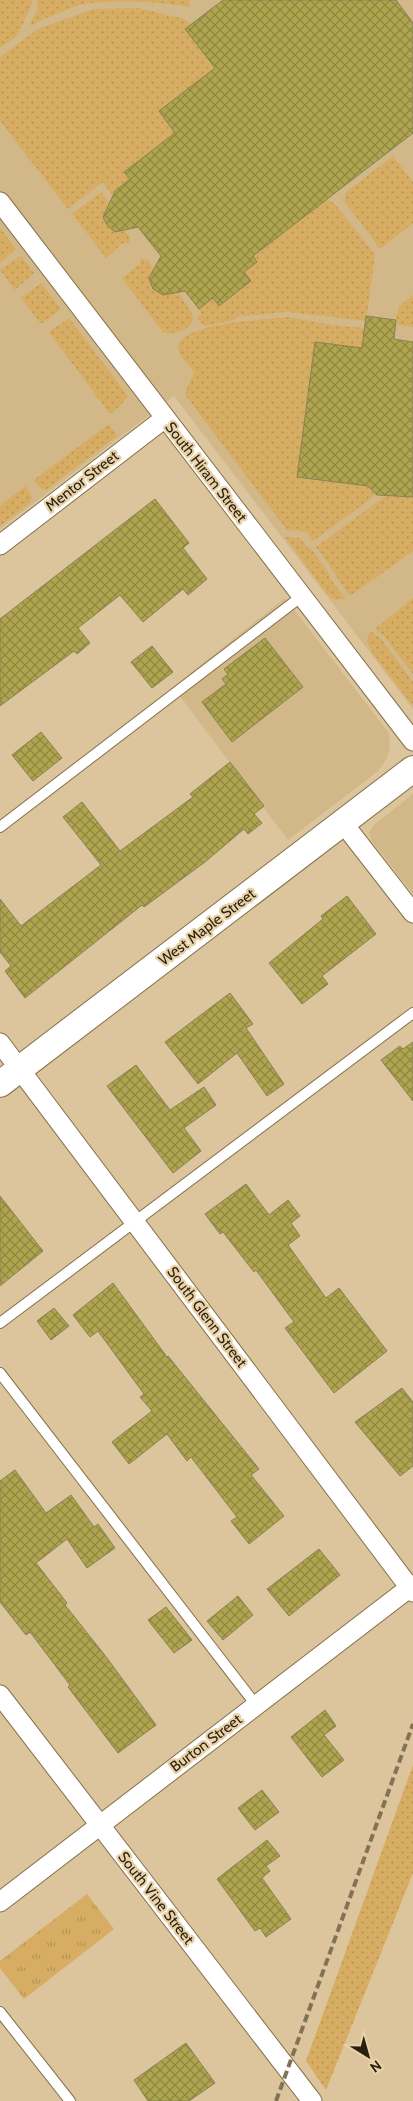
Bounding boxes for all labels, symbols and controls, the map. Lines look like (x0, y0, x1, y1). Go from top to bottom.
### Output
street label: South Hiram Street (161, 418, 251, 526)
street label: Mentor Street (42, 447, 122, 515)
street label: West Maple Street (155, 885, 259, 969)
street label: South Glenn Street (163, 1263, 251, 1371)
street label: Burton Street (167, 1710, 245, 1776)
street label: South Vine Street (114, 1848, 198, 1948)
north arrow (343, 2031, 393, 2081)
text: N (366, 2056, 385, 2077)

